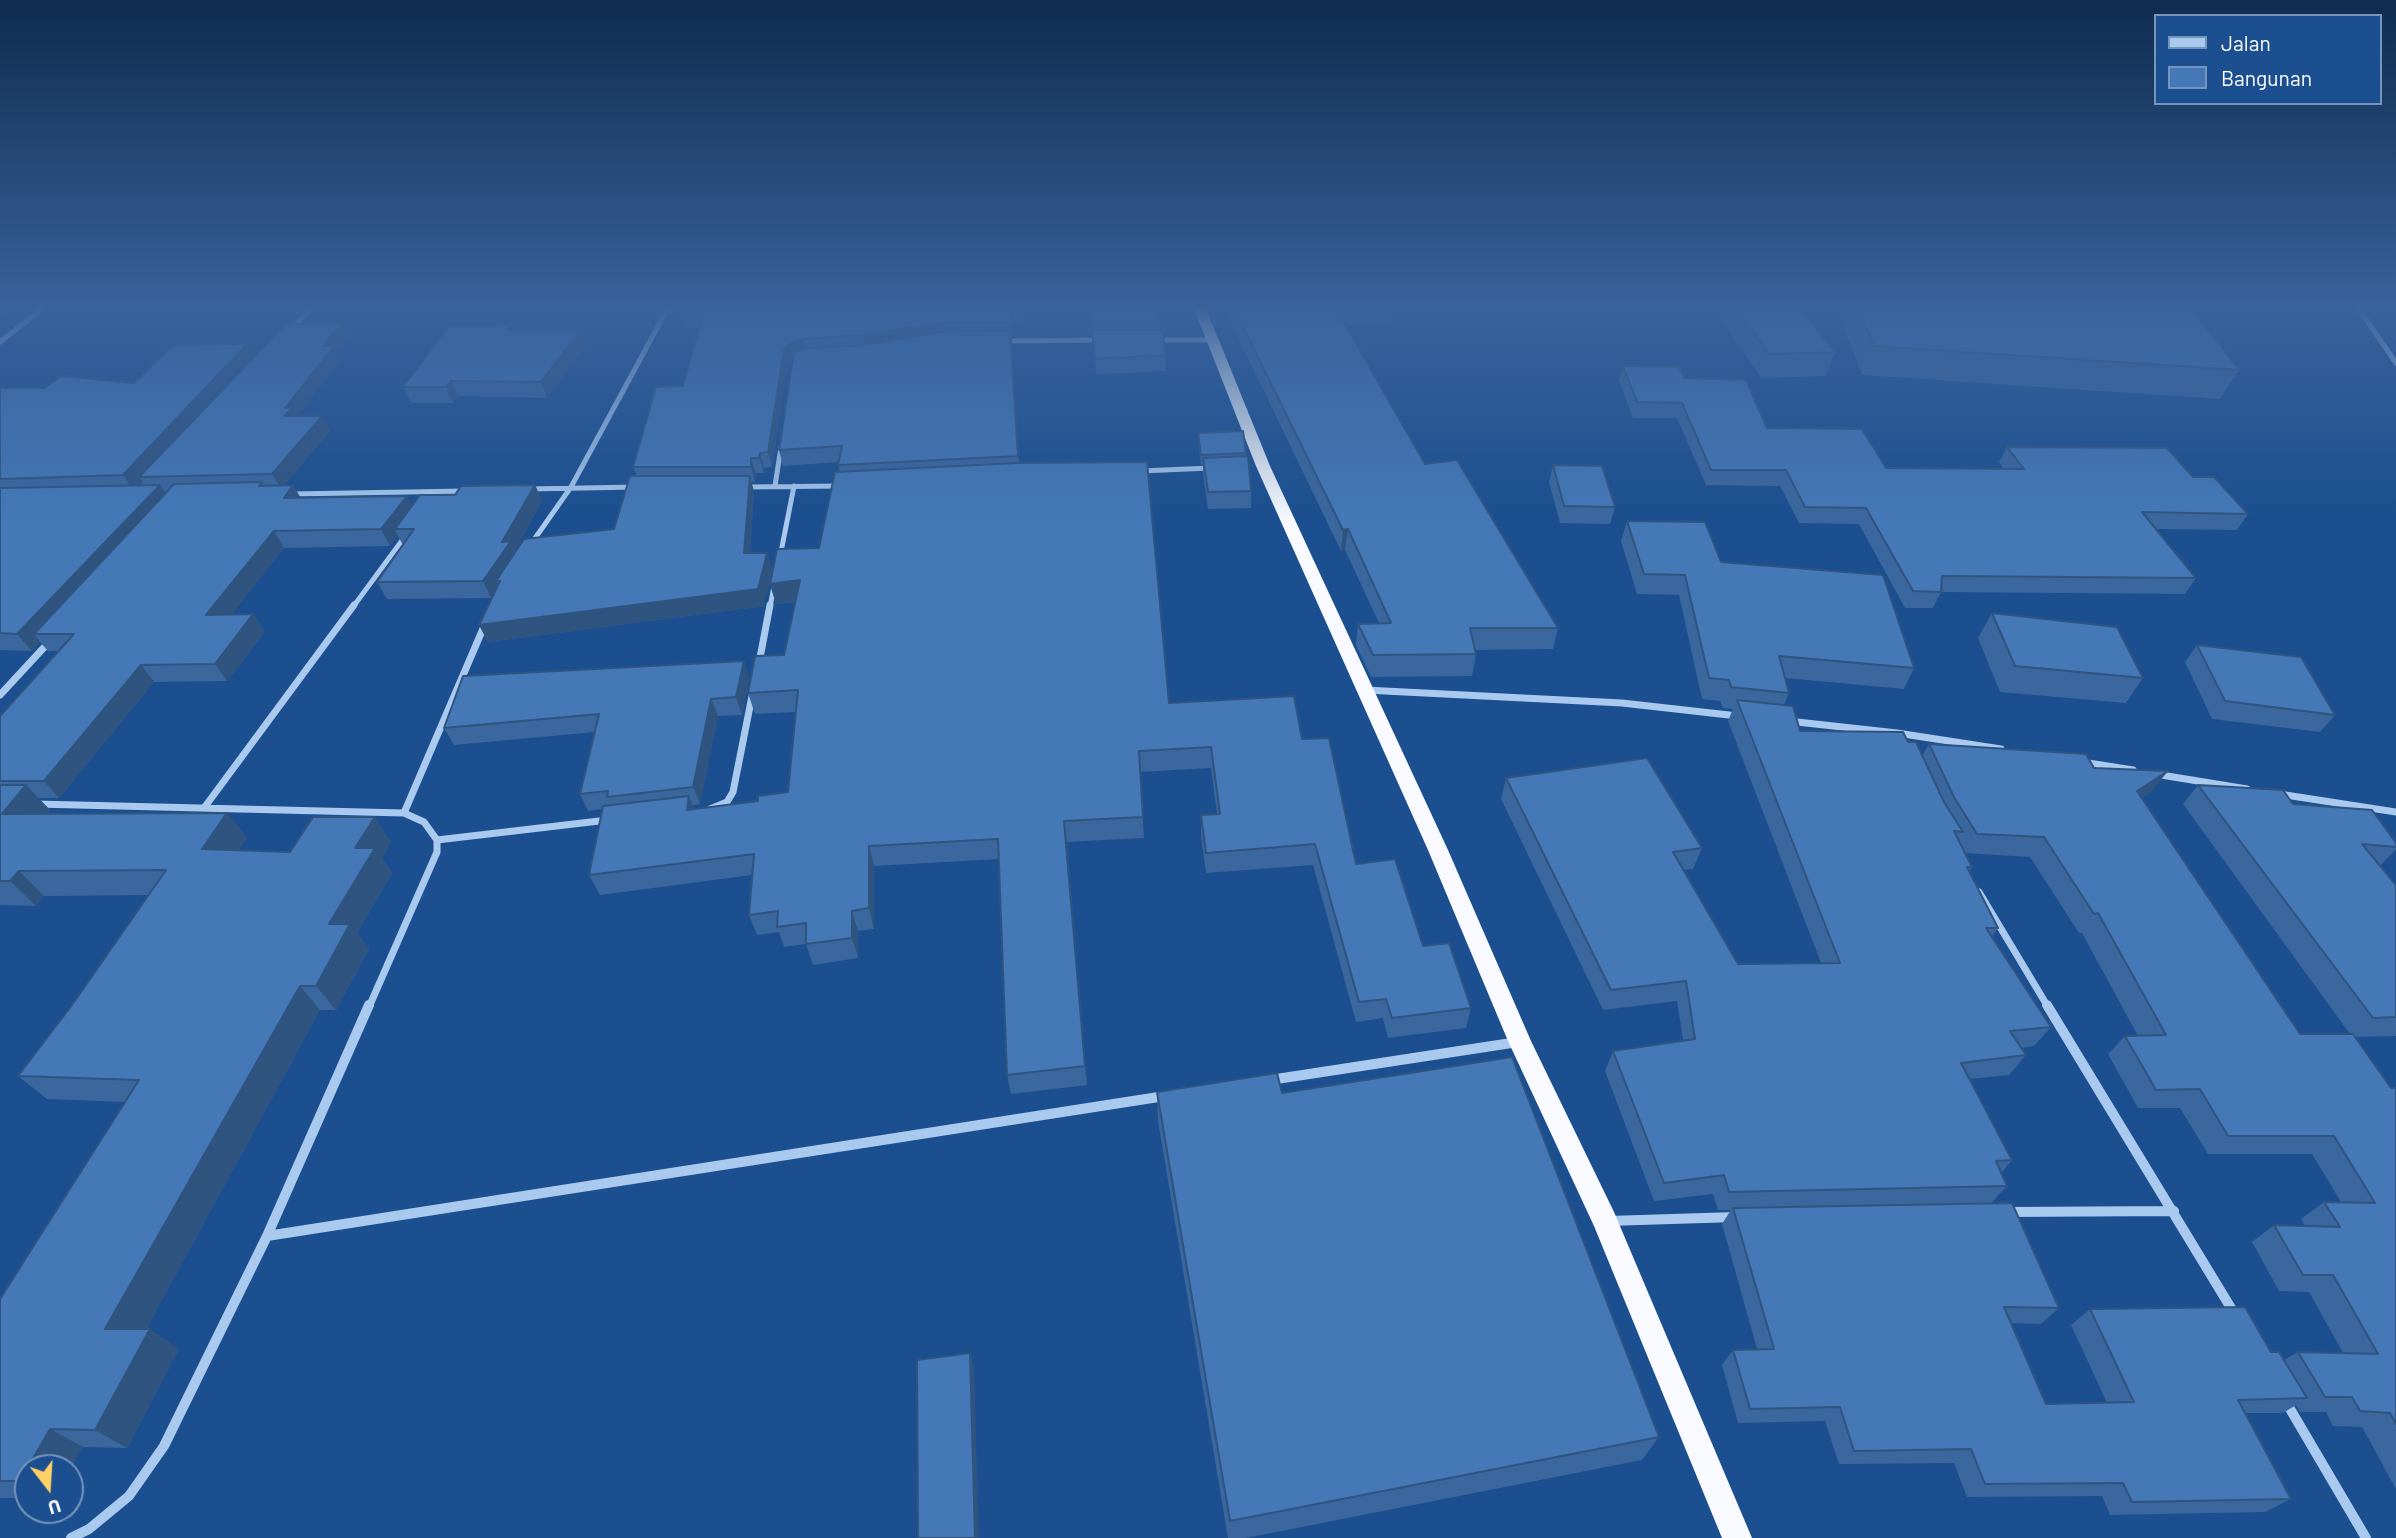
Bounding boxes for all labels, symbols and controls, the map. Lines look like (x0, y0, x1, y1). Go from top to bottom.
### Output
legend (2154, 14, 2382, 105)
text: Jalan (2221, 30, 2271, 55)
text: Bangunan (2221, 65, 2312, 90)
north arrow (14, 1454, 84, 1524)
text: U (46, 1495, 64, 1520)

